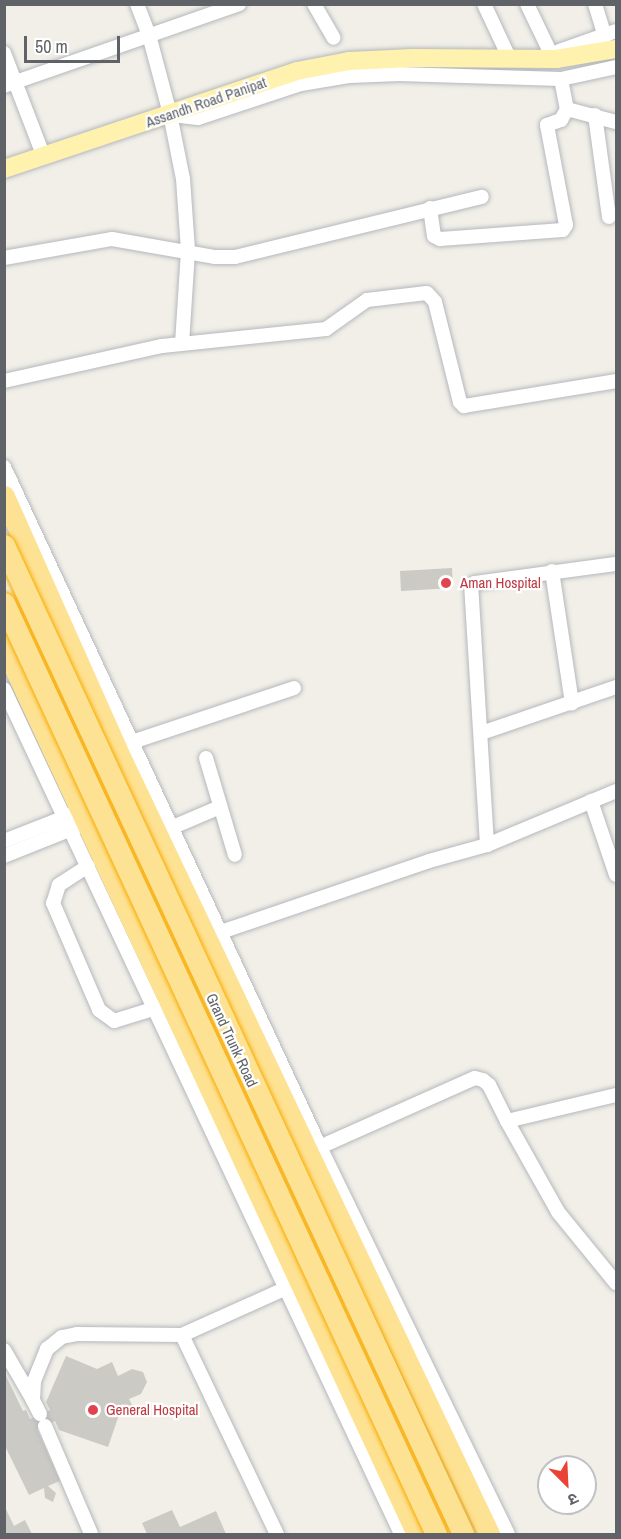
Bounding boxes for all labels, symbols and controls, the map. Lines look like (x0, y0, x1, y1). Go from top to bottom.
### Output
scale bar (27, 24, 123, 62)
text: 50 m (35, 34, 68, 59)
street label: Assandh Road Panipat (143, 73, 269, 131)
marker: Aman Hospital (437, 574, 455, 592)
place label: Aman Hospital (460, 574, 541, 592)
street label: Grand Trunk Road (202, 990, 262, 1090)
marker: General Hospital (84, 1401, 102, 1419)
place label: General Hospital (106, 1401, 198, 1419)
north arrow (537, 1455, 597, 1515)
text: उ (565, 1488, 582, 1512)

